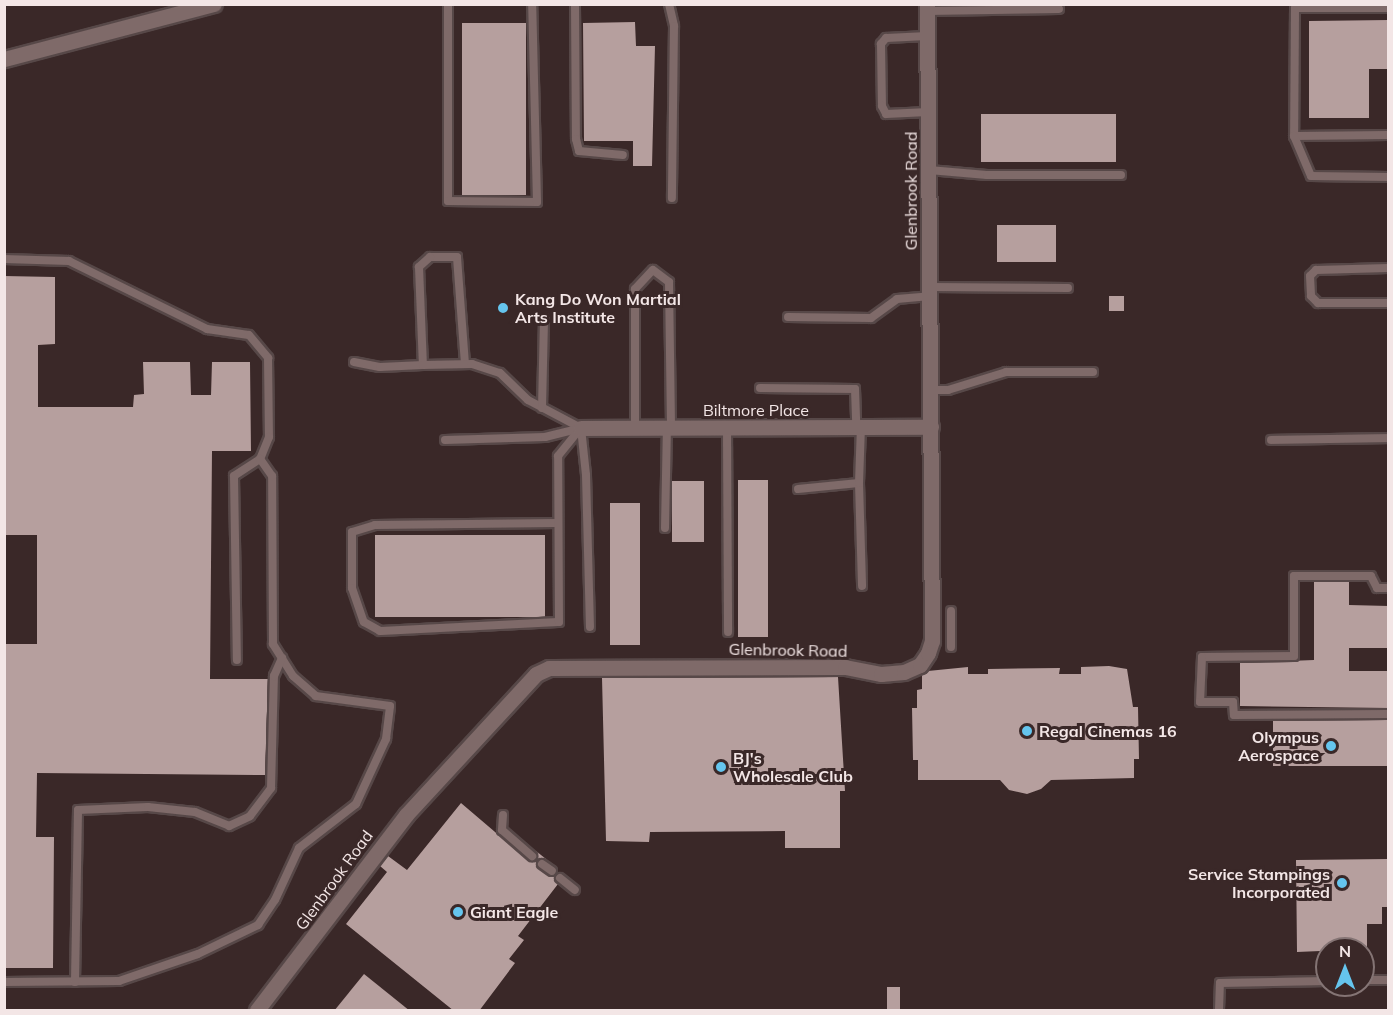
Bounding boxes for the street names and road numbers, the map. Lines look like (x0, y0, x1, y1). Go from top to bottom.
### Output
street label: Glenbrook Road (901, 132, 921, 250)
street label: Biltmore Place (703, 400, 809, 420)
street label: Glenbrook Road (728, 639, 848, 661)
street label: Glenbrook Road (291, 826, 377, 934)

